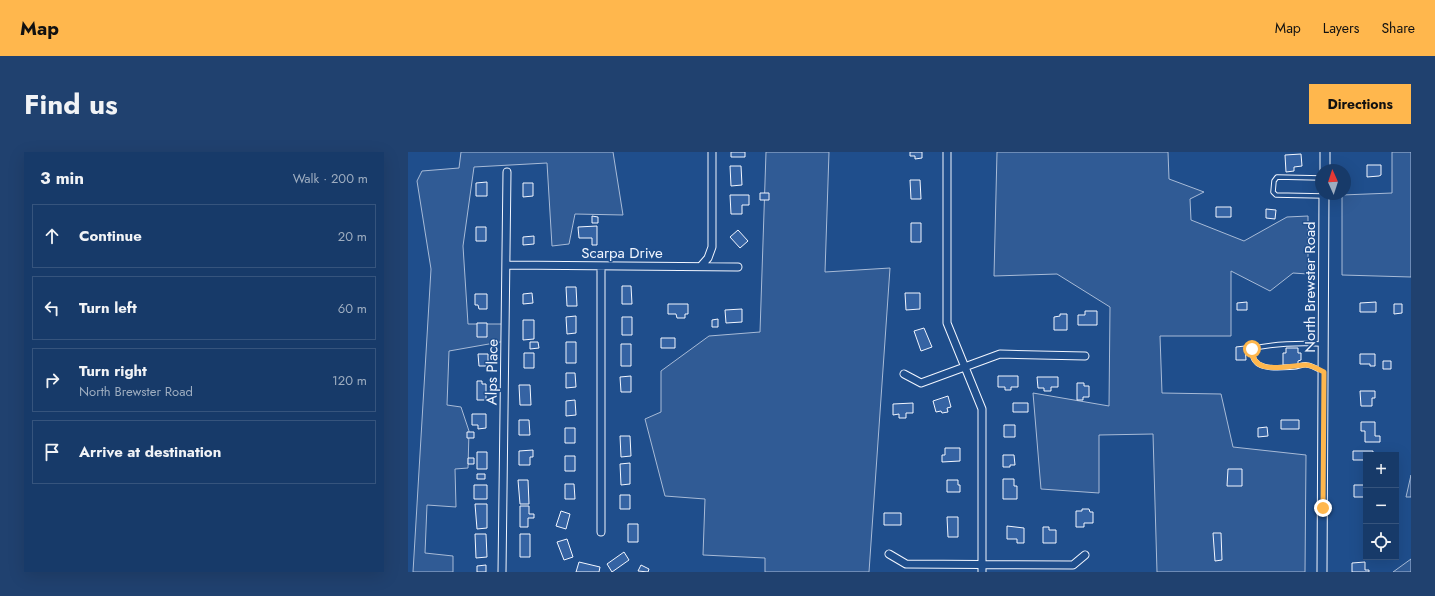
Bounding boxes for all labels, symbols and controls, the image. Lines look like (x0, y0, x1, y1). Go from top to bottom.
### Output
text: Map (20, 15, 59, 42)
text: Map (1275, 18, 1301, 38)
text: Layers (1323, 18, 1359, 38)
text: Share (1381, 18, 1415, 38)
text: Find us (24, 84, 118, 125)
button: Directions (1309, 84, 1411, 124)
north arrow (1315, 164, 1351, 200)
text: 3 min (40, 166, 84, 190)
text: Walk · 200 m (293, 169, 368, 188)
street label: North Brewster Road (1299, 221, 1321, 353)
icon: ahead (41, 225, 63, 247)
text: Continue (79, 225, 142, 247)
text: 20 m (338, 227, 367, 246)
street label: Scarpa Drive (581, 242, 663, 264)
icon: left (41, 297, 63, 319)
text: Turn left (79, 297, 137, 319)
text: 60 m (338, 299, 367, 318)
street label: Alps Place (480, 338, 504, 405)
route start (1243, 340, 1261, 358)
text: Turn right (79, 360, 147, 382)
icon: right (41, 369, 63, 391)
text: 120 m (332, 371, 367, 390)
text: North Brewster Road (79, 382, 193, 401)
icon: arrive (41, 441, 63, 463)
text: Arrive at destination (79, 441, 221, 463)
map controls (1363, 452, 1399, 560)
button: + (1363, 452, 1399, 488)
button: − (1363, 488, 1399, 524)
route end (1314, 499, 1332, 517)
button: locate (1363, 524, 1399, 560)

